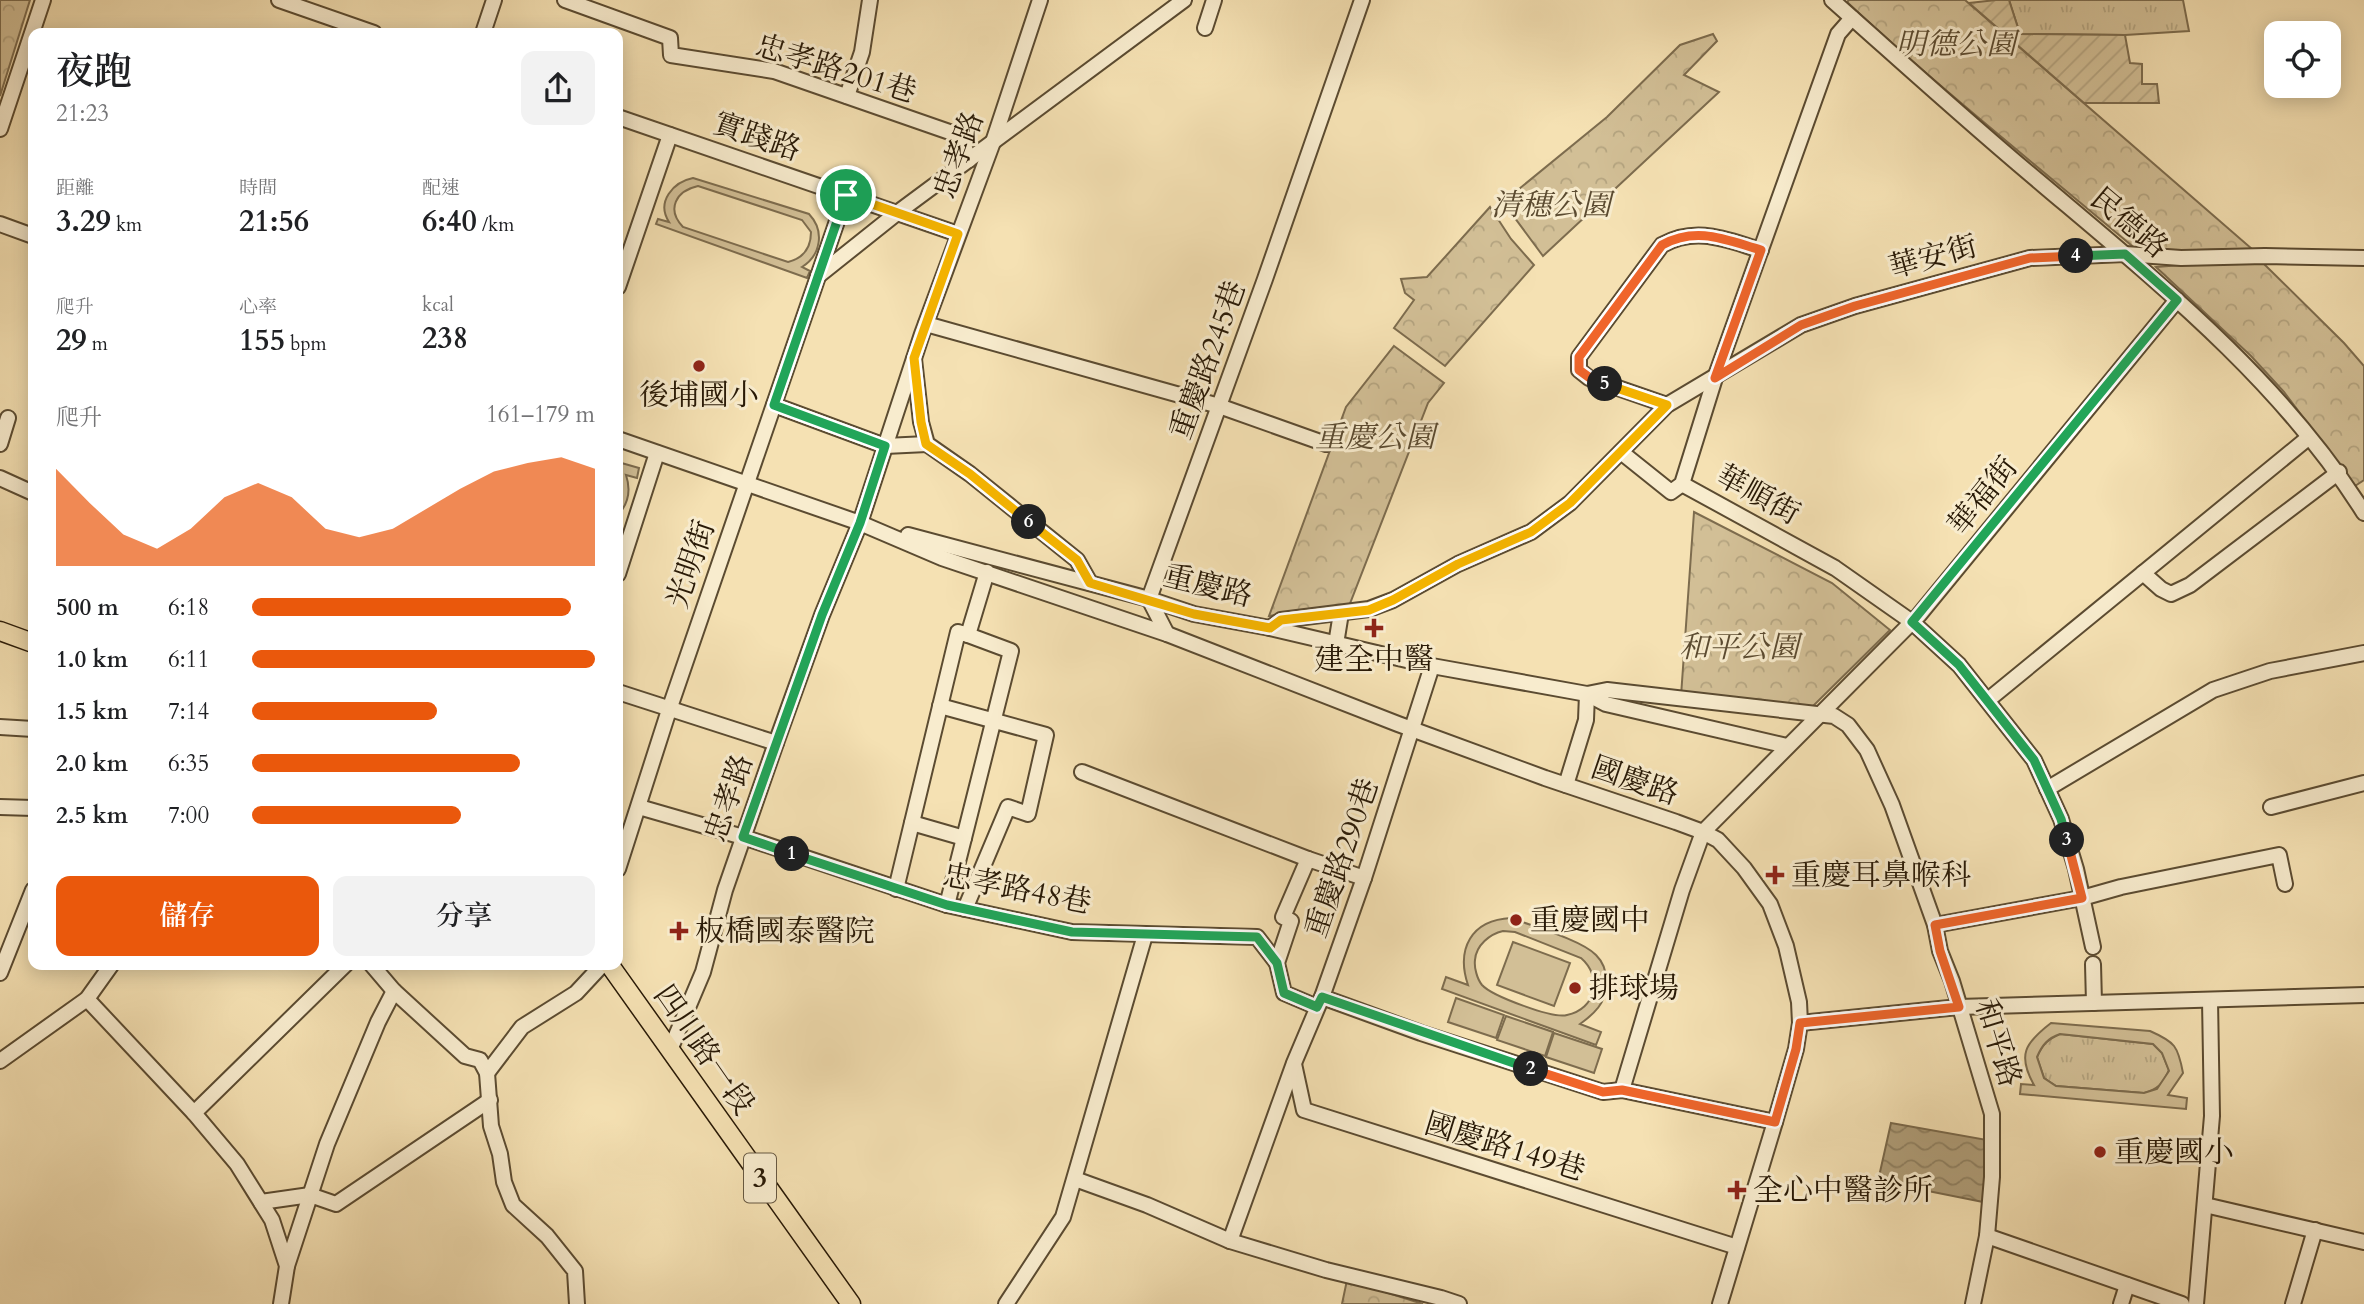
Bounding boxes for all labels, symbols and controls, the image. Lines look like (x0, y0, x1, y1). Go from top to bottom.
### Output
map controls (2264, 21, 2341, 98)
button: locate (2264, 21, 2341, 98)
park label: 明德公園 (1896, 24, 2020, 65)
street label: 忠孝路201巷 (751, 25, 921, 113)
text: 夜跑 (56, 46, 132, 98)
button: share (521, 51, 595, 125)
text: 21:23 (56, 98, 109, 129)
street label: 實踐路 (708, 103, 806, 171)
street label: 忠孝路 (924, 106, 994, 204)
pin (816, 165, 876, 225)
text: 距離 (56, 175, 94, 201)
text: 時間 (239, 175, 277, 201)
text: 配速 (422, 175, 460, 201)
icon: arrive (827, 176, 865, 214)
street label: 民德路 (2081, 178, 2177, 268)
park label: 清穗公園 (1491, 185, 1615, 226)
text: 3.29 (56, 201, 111, 242)
text: 21:56 (239, 201, 309, 242)
text: 6:40 (422, 201, 477, 242)
text: km (111, 212, 142, 238)
text: /km (477, 212, 514, 238)
street label: 華安街 (1884, 226, 1982, 288)
pin: 4 (2058, 238, 2094, 274)
text: 4 (2071, 242, 2080, 268)
street label: 重慶路245巷 (1160, 275, 1256, 445)
text: kcal (422, 292, 454, 318)
text: 爬升 (56, 294, 94, 320)
text: 心率 (239, 294, 277, 320)
text: 238 (422, 318, 468, 359)
text: 29 (56, 320, 87, 361)
text: 155 (239, 320, 285, 361)
text: m (87, 331, 108, 357)
text: bpm (285, 331, 327, 357)
marker: 後埔國小 (691, 358, 707, 374)
pin: 5 (1588, 366, 1622, 402)
text: 5 (1600, 370, 1609, 396)
place label: 後埔國小 (639, 375, 759, 416)
text: 161–179 m (486, 399, 595, 430)
text: 爬升 (56, 402, 102, 433)
park label: 重慶公園 (1315, 417, 1439, 458)
street label: 華福街 (1939, 448, 2027, 544)
street label: 華順街 (1709, 455, 1807, 535)
pin: 6 (1012, 504, 1046, 540)
text: 6 (1024, 508, 1033, 534)
street label: 光明街 (657, 515, 725, 613)
street label: 重慶路 (1159, 555, 1257, 617)
text: 500 m (56, 592, 119, 623)
text: 6:18 (168, 592, 209, 623)
marker: 建全中醫 (1364, 618, 1384, 638)
park label: 和平公園 (1679, 627, 1803, 668)
place label: 建全中醫 (1314, 639, 1434, 680)
text: 1.0 km (56, 644, 128, 675)
text: 6:11 (168, 644, 209, 675)
text: 1.5 km (56, 696, 128, 727)
text: 7:14 (168, 696, 209, 727)
street label: 國慶路 (1586, 747, 1684, 815)
text: 2.0 km (56, 748, 128, 779)
text: 6:35 (168, 748, 209, 779)
street label: 忠孝路 (695, 749, 763, 847)
street label: 重慶路290巷 (1296, 773, 1388, 943)
text: 2.5 km (56, 800, 128, 831)
text: 7:00 (168, 800, 209, 831)
pin: 3 (2050, 822, 2084, 858)
text: 3 (2062, 826, 2071, 852)
pin: 1 (774, 836, 810, 872)
text: 1 (787, 840, 796, 866)
street label: 忠孝路48巷 (939, 854, 1095, 924)
place label: 重慶耳鼻喉科 (1791, 855, 1971, 896)
marker: 重慶耳鼻喉科 (1765, 865, 1785, 885)
button: 儲存 (56, 876, 319, 956)
button: 分享 (333, 876, 595, 956)
place label: 重慶國中 (1530, 900, 1650, 941)
place label: 板橋國泰醫院 (695, 911, 875, 952)
marker: 重慶國中 (1508, 912, 1524, 928)
marker: 板橋國泰醫院 (669, 921, 689, 941)
place label: 排球場 (1589, 968, 1679, 1009)
street label: 四川路一段 (644, 977, 764, 1123)
marker: 排球場 (1567, 980, 1583, 996)
street label: 和平路 (1965, 994, 2031, 1092)
pin: 2 (1514, 1052, 1548, 1086)
text: 2 (1526, 1055, 1535, 1081)
street label: 國慶路149巷 (1420, 1103, 1590, 1191)
place label: 重慶國小 (2114, 1132, 2234, 1173)
marker: 重慶國小 (2092, 1144, 2108, 1160)
road number: 3 (744, 1154, 776, 1202)
place label: 全心中醫診所 (1753, 1170, 1933, 1211)
marker: 全心中醫診所 (1727, 1180, 1747, 1200)

